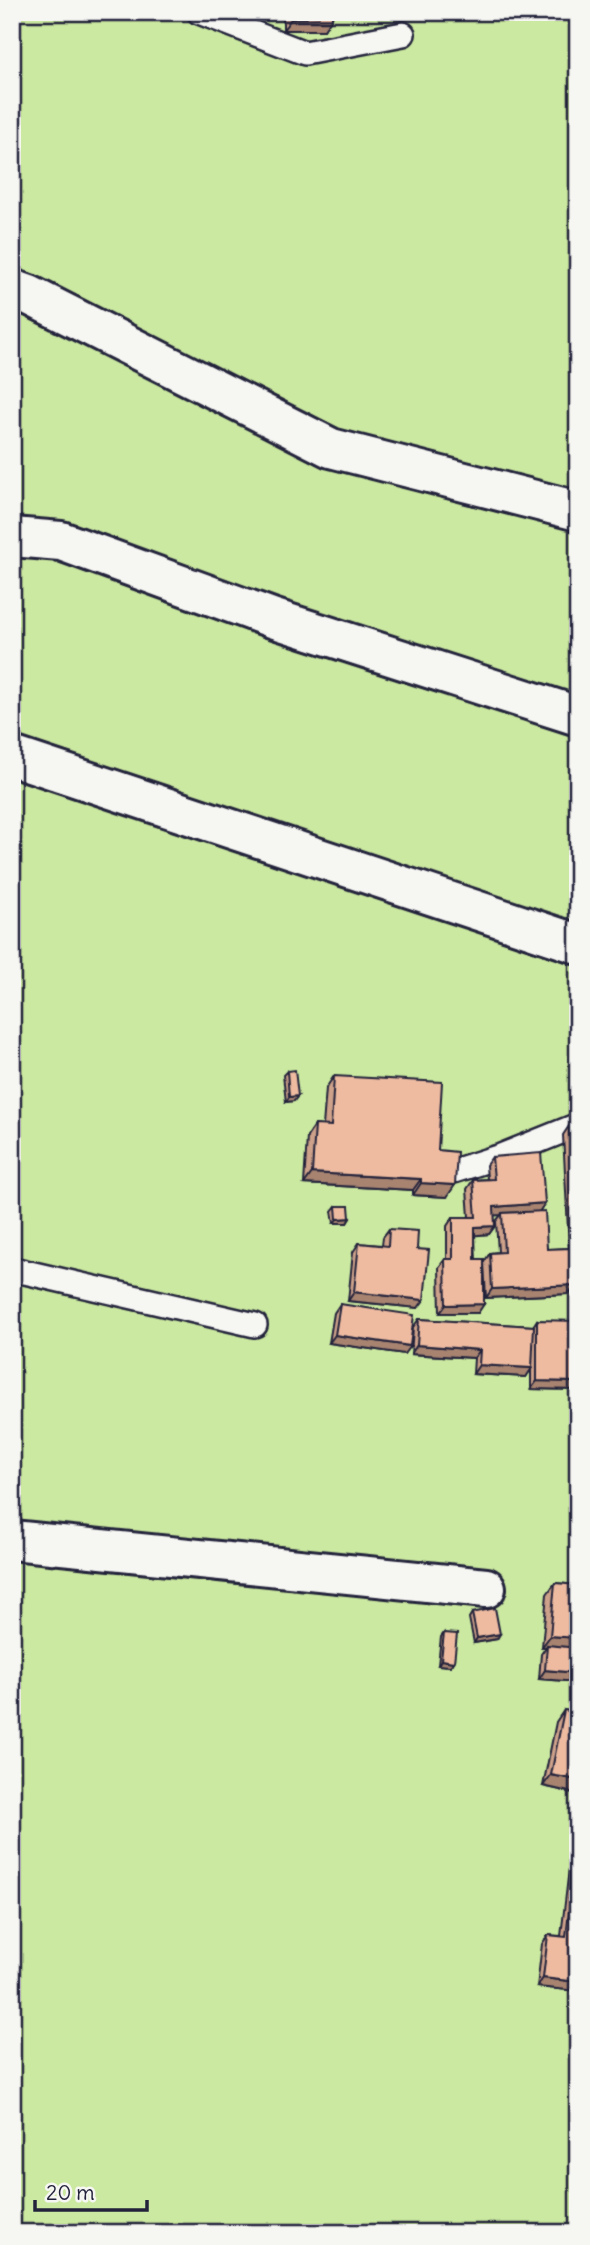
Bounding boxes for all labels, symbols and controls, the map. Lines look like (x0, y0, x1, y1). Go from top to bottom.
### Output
scale bar (35, 2168, 147, 2212)
text: 20 m (46, 2179, 95, 2206)

